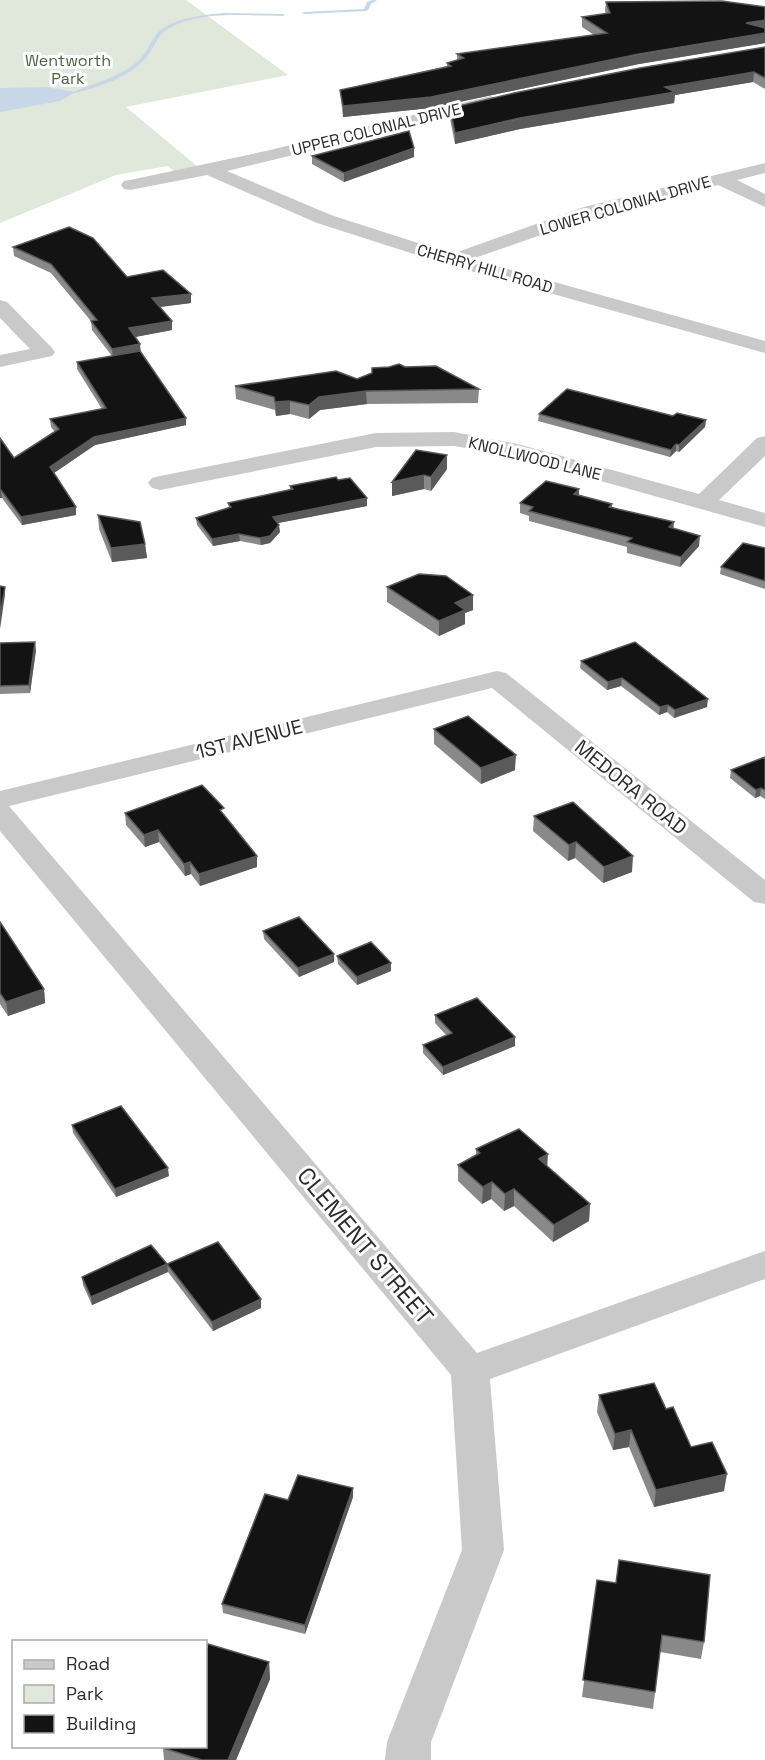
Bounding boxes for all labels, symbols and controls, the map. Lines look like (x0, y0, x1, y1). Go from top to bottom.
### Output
park label: Wentworth Park (25, 50, 111, 89)
street label: UPPER COLONIAL DRIVE (289, 98, 463, 161)
street label: LOWER COLONIAL DRIVE (537, 171, 713, 240)
street label: CHERRY HILL ROAD (415, 239, 555, 298)
street label: KNOLLWOOD LANE (466, 432, 603, 485)
street label: 1ST AVENUE (193, 713, 305, 765)
street label: MEDORA ROAD (570, 734, 692, 840)
street label: CLEMENT STREET (290, 1161, 440, 1331)
legend (12, 1640, 207, 1748)
text: Road (66, 1652, 110, 1675)
text: Park (66, 1682, 104, 1705)
text: Building (66, 1712, 136, 1735)

